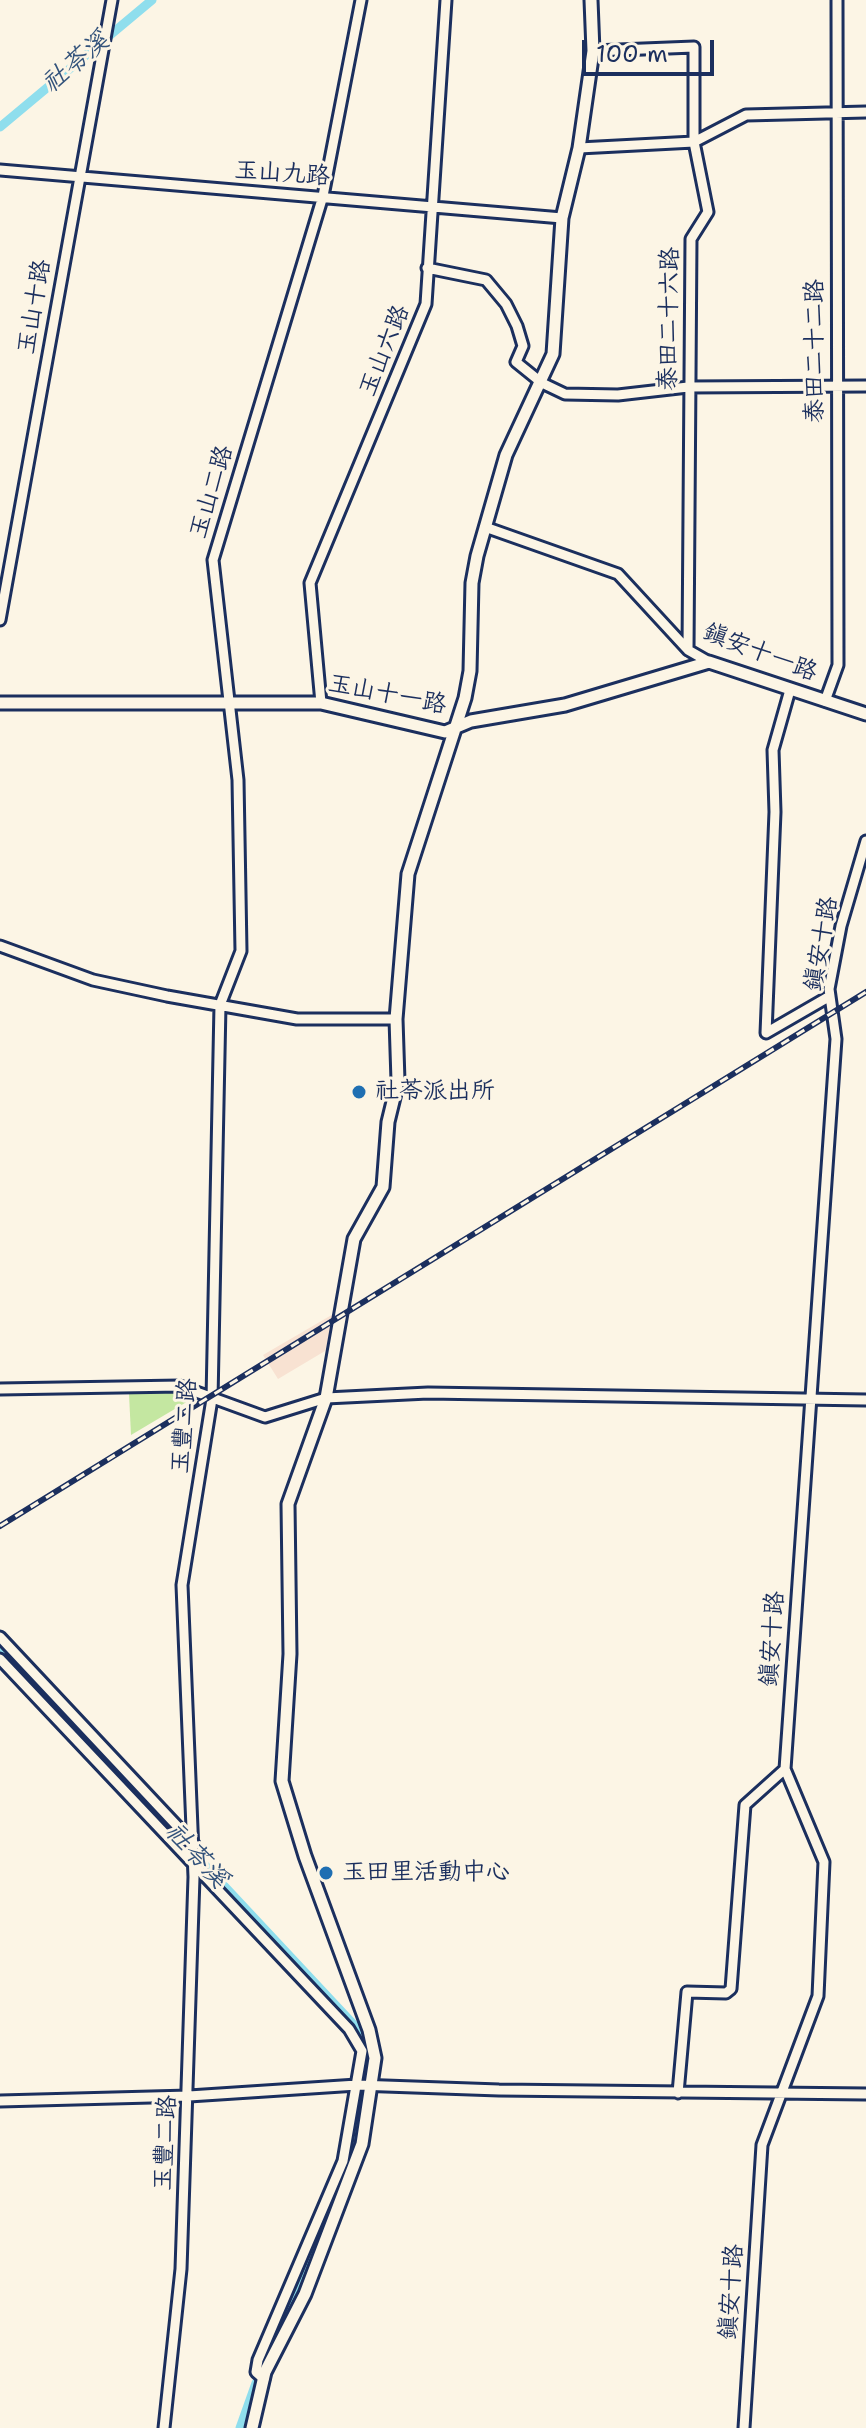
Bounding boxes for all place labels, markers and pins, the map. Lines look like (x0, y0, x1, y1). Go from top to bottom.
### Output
place label: 社苓派出所 (375, 1078, 495, 1106)
marker: 社苓派出所 (350, 1083, 368, 1101)
place label: 玉田里活動中心 (342, 1859, 510, 1887)
marker: 玉田里活動中心 (317, 1864, 335, 1882)

